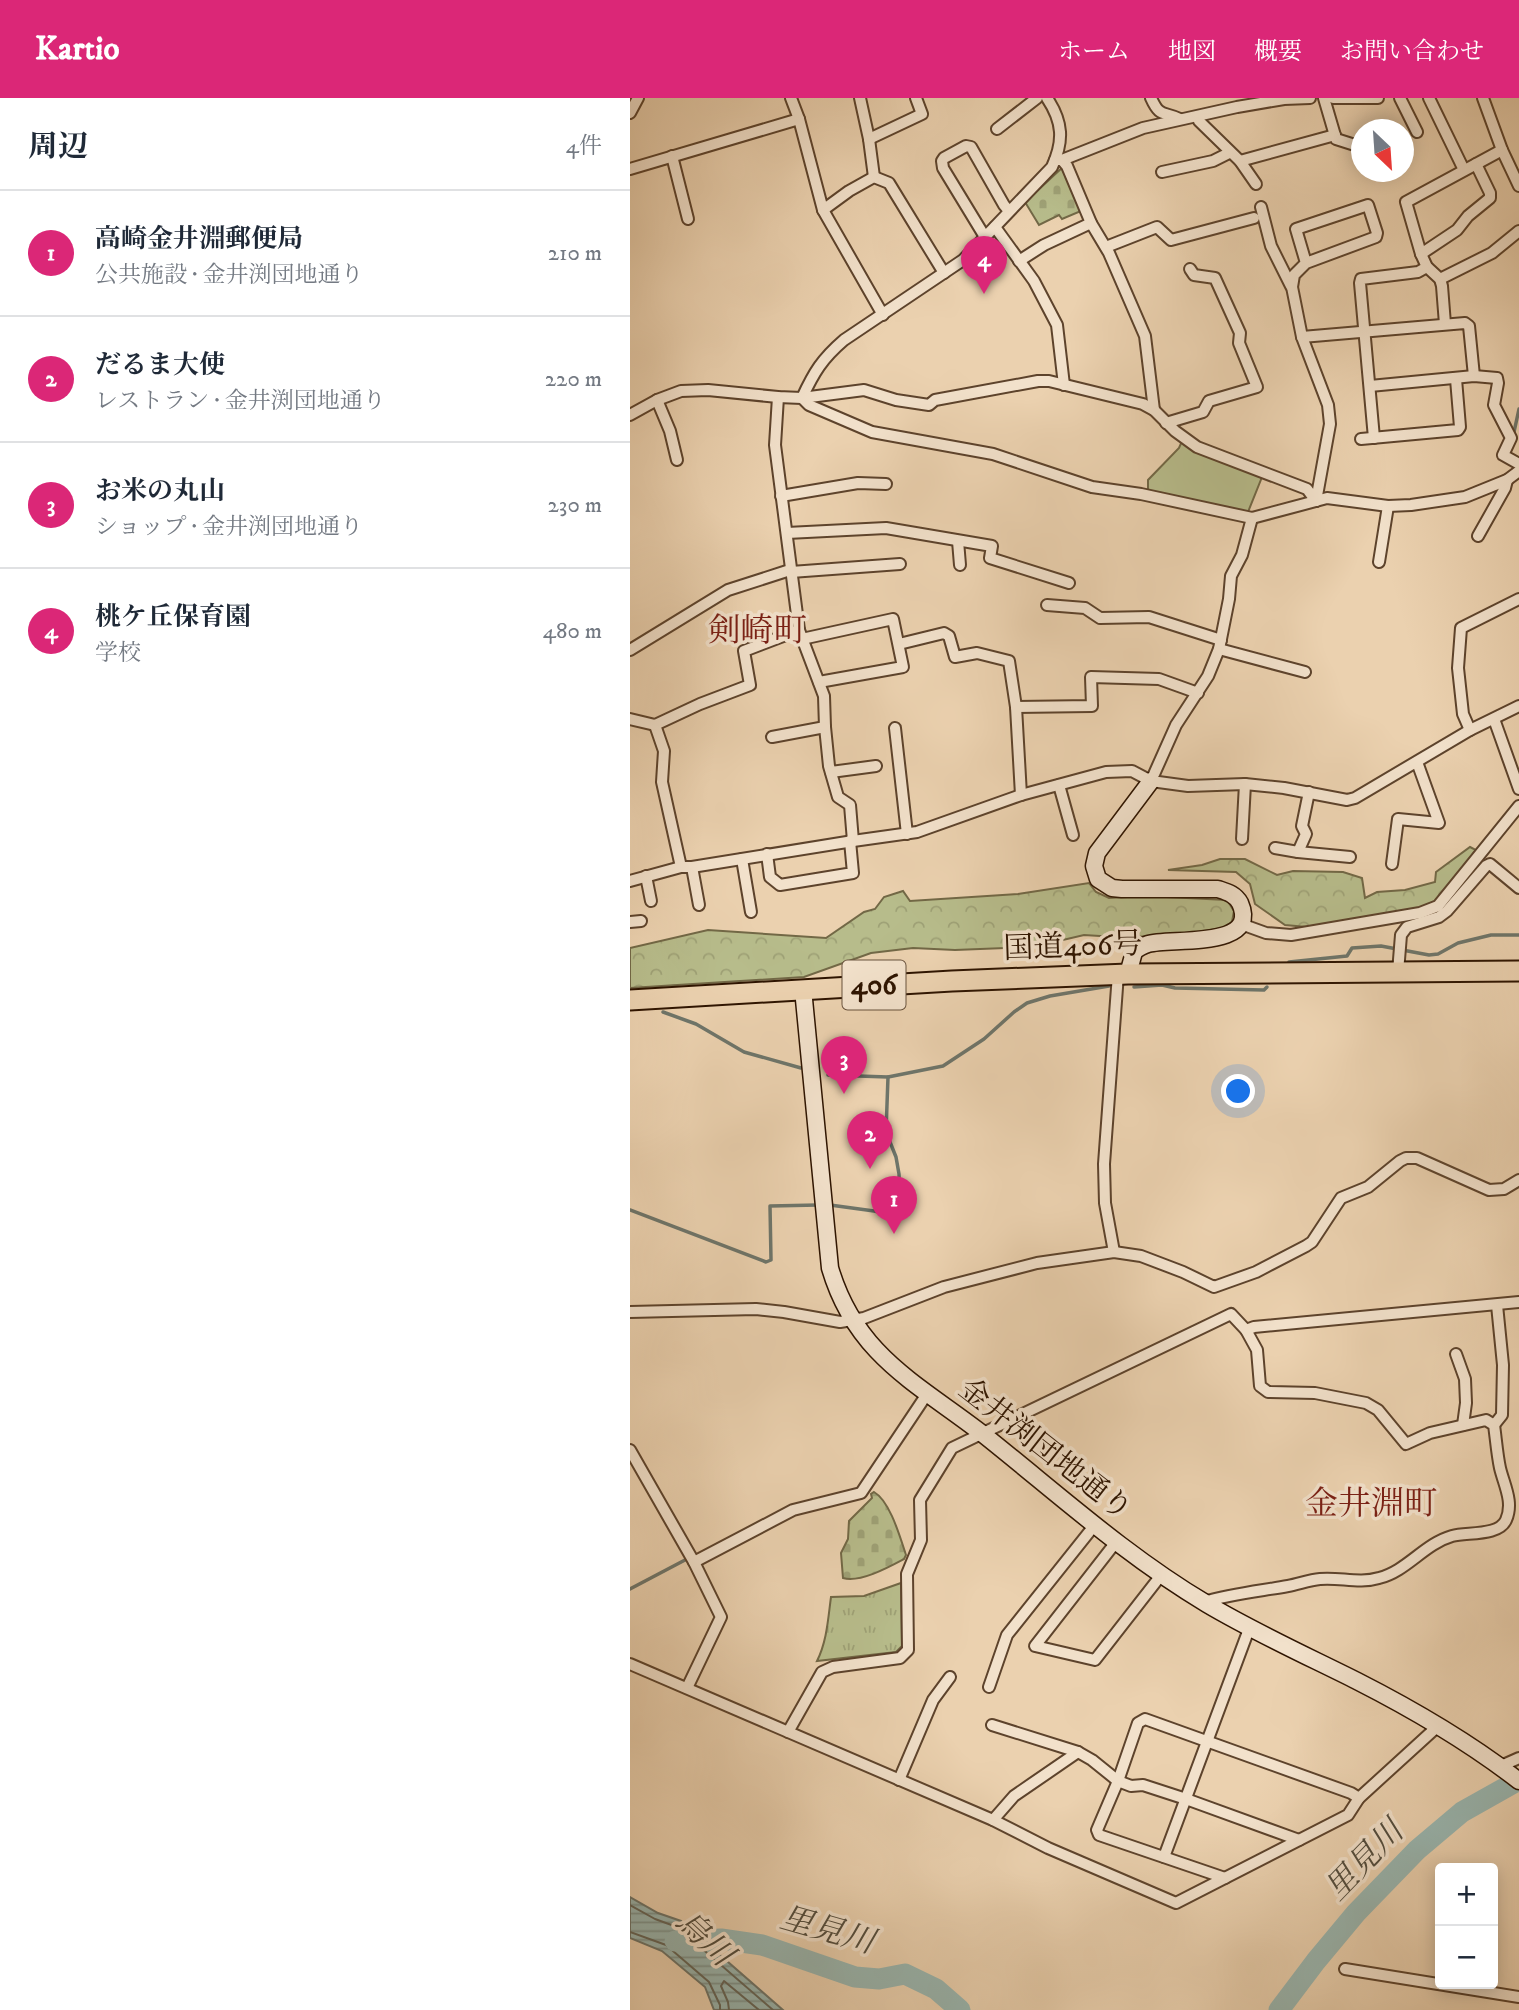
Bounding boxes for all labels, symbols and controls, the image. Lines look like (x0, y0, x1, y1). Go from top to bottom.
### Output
text: Kartio (35, 29, 120, 70)
text: ホーム (1058, 37, 1130, 67)
text: 地図 (1168, 37, 1216, 67)
text: 概要 (1254, 37, 1302, 67)
text: お問い合わせ (1340, 37, 1484, 67)
north arrow (1351, 119, 1414, 182)
text: 周辺 (28, 129, 88, 166)
text: 4件 (566, 132, 602, 161)
text: 高崎金井淵郵便局 (95, 223, 303, 256)
pin: 4 (961, 236, 1007, 294)
text: 1 (47, 239, 55, 268)
text: 210 m (548, 239, 602, 268)
text: 公共施設 · 金井渕団地通り (95, 261, 363, 290)
text: だるま大使 (95, 349, 225, 382)
text: 2 (45, 365, 57, 394)
text: 220 m (545, 365, 602, 394)
text: レストラン · 金井渕団地通り (95, 387, 386, 416)
text: お米の丸山 (95, 475, 225, 508)
text: 3 (47, 491, 55, 520)
text: 230 m (548, 491, 602, 520)
text: ショップ · 金井渕団地通り (95, 513, 363, 542)
text: 桃ケ丘保育園 (95, 601, 251, 634)
district label: 剣崎町 (708, 611, 807, 652)
text: 4 (44, 617, 58, 646)
text: 480 m (543, 617, 602, 646)
text: 学校 (95, 639, 141, 668)
street label: 国道406号 (1003, 926, 1143, 968)
road number: 406 (842, 960, 906, 1010)
pin: 3 (821, 1036, 867, 1094)
your location (1221, 1074, 1255, 1108)
pin: 2 (847, 1111, 893, 1169)
pin: 1 (871, 1176, 917, 1234)
street label: 金井渕団地通り (951, 1371, 1139, 1529)
district label: 金井淵町 (1305, 1484, 1437, 1525)
water label: 里見川 (1317, 1810, 1415, 1909)
map controls (1435, 1863, 1498, 1989)
button: + (1435, 1863, 1498, 1926)
water label: 里見川 (775, 1899, 882, 1964)
water label: 烏川 (667, 1903, 743, 1977)
button: − (1435, 1926, 1498, 1989)

